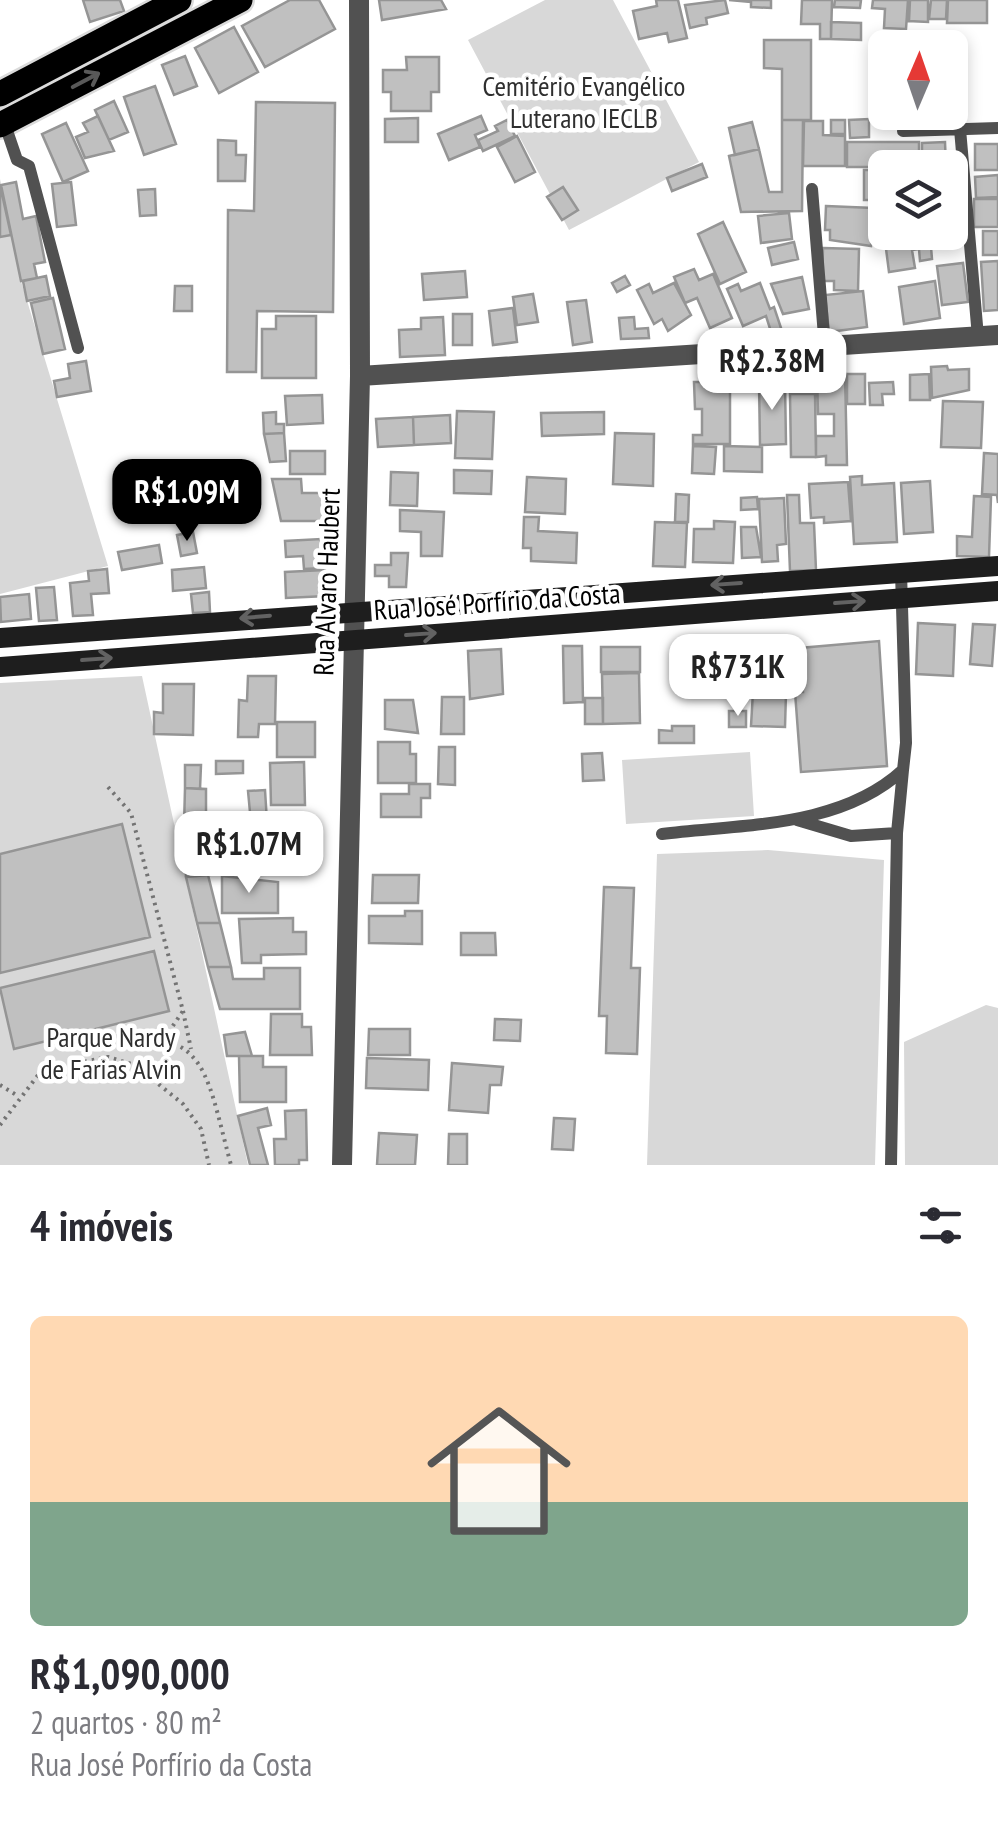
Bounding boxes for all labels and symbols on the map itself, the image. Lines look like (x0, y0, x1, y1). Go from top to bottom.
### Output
north arrow (868, 30, 968, 130)
park label: Cemitério Evangélico Luterano IECLB (483, 67, 685, 136)
one-way arrow (71, 70, 101, 89)
pin: R$2.38M (680, 328, 864, 413)
pin: R$1.09M (95, 459, 279, 544)
street label: Rua Alvaro Haubert (304, 487, 348, 676)
street label: Rua José Porfírio da Costa (373, 574, 621, 628)
one-way arrow (711, 575, 743, 594)
one-way arrow (834, 593, 866, 612)
one-way arrow (239, 608, 271, 627)
one-way arrow (405, 624, 437, 643)
pin: R$731K (657, 634, 819, 719)
one-way arrow (81, 649, 113, 668)
pin: R$1.07M (157, 811, 341, 896)
park label: Parque Nardy de Farias Alvin (41, 1018, 181, 1087)

